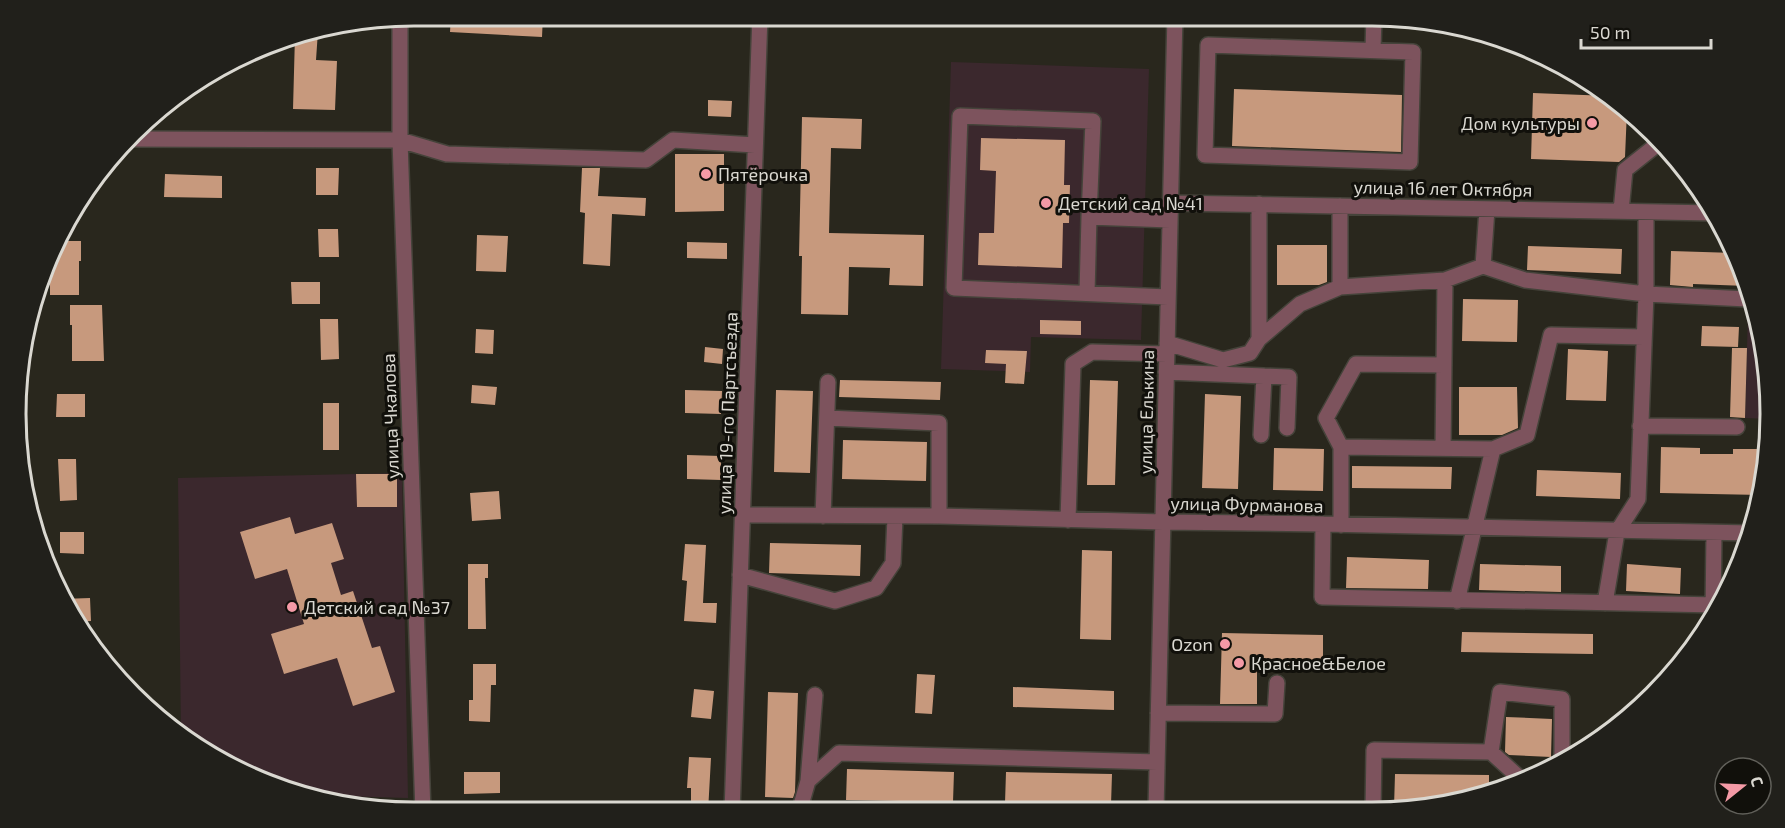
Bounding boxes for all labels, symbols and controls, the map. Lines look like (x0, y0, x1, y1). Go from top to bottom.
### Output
scale bar (1581, 12, 1712, 50)
text: 50 m (1590, 21, 1630, 43)
place label: Дом культуры (1461, 112, 1580, 134)
marker: Дом культуры (1585, 116, 1599, 130)
place label: Пятёрочка (718, 163, 808, 185)
marker: Пятёрочка (699, 167, 713, 181)
street label: улица 16 лет Октября (1353, 175, 1533, 201)
place label: Детский сад №41 (1058, 192, 1203, 214)
marker: Детский сад №41 (1039, 196, 1053, 210)
street label: улица 19-го Партсъезда (712, 311, 742, 515)
street label: улица Елькина (1134, 350, 1158, 474)
street label: улица Чкалова (377, 353, 403, 479)
street label: улица Фурманова (1170, 492, 1324, 516)
place label: Детский сад №37 (304, 596, 450, 618)
marker: Детский сад №37 (285, 600, 299, 614)
place label: Ozon (1171, 633, 1213, 655)
marker: Ozon (1218, 637, 1232, 651)
place label: Красное&Белое (1251, 652, 1386, 674)
marker: Красное&Белое (1232, 656, 1246, 670)
north arrow (1713, 756, 1773, 816)
text: С (1747, 774, 1768, 789)

